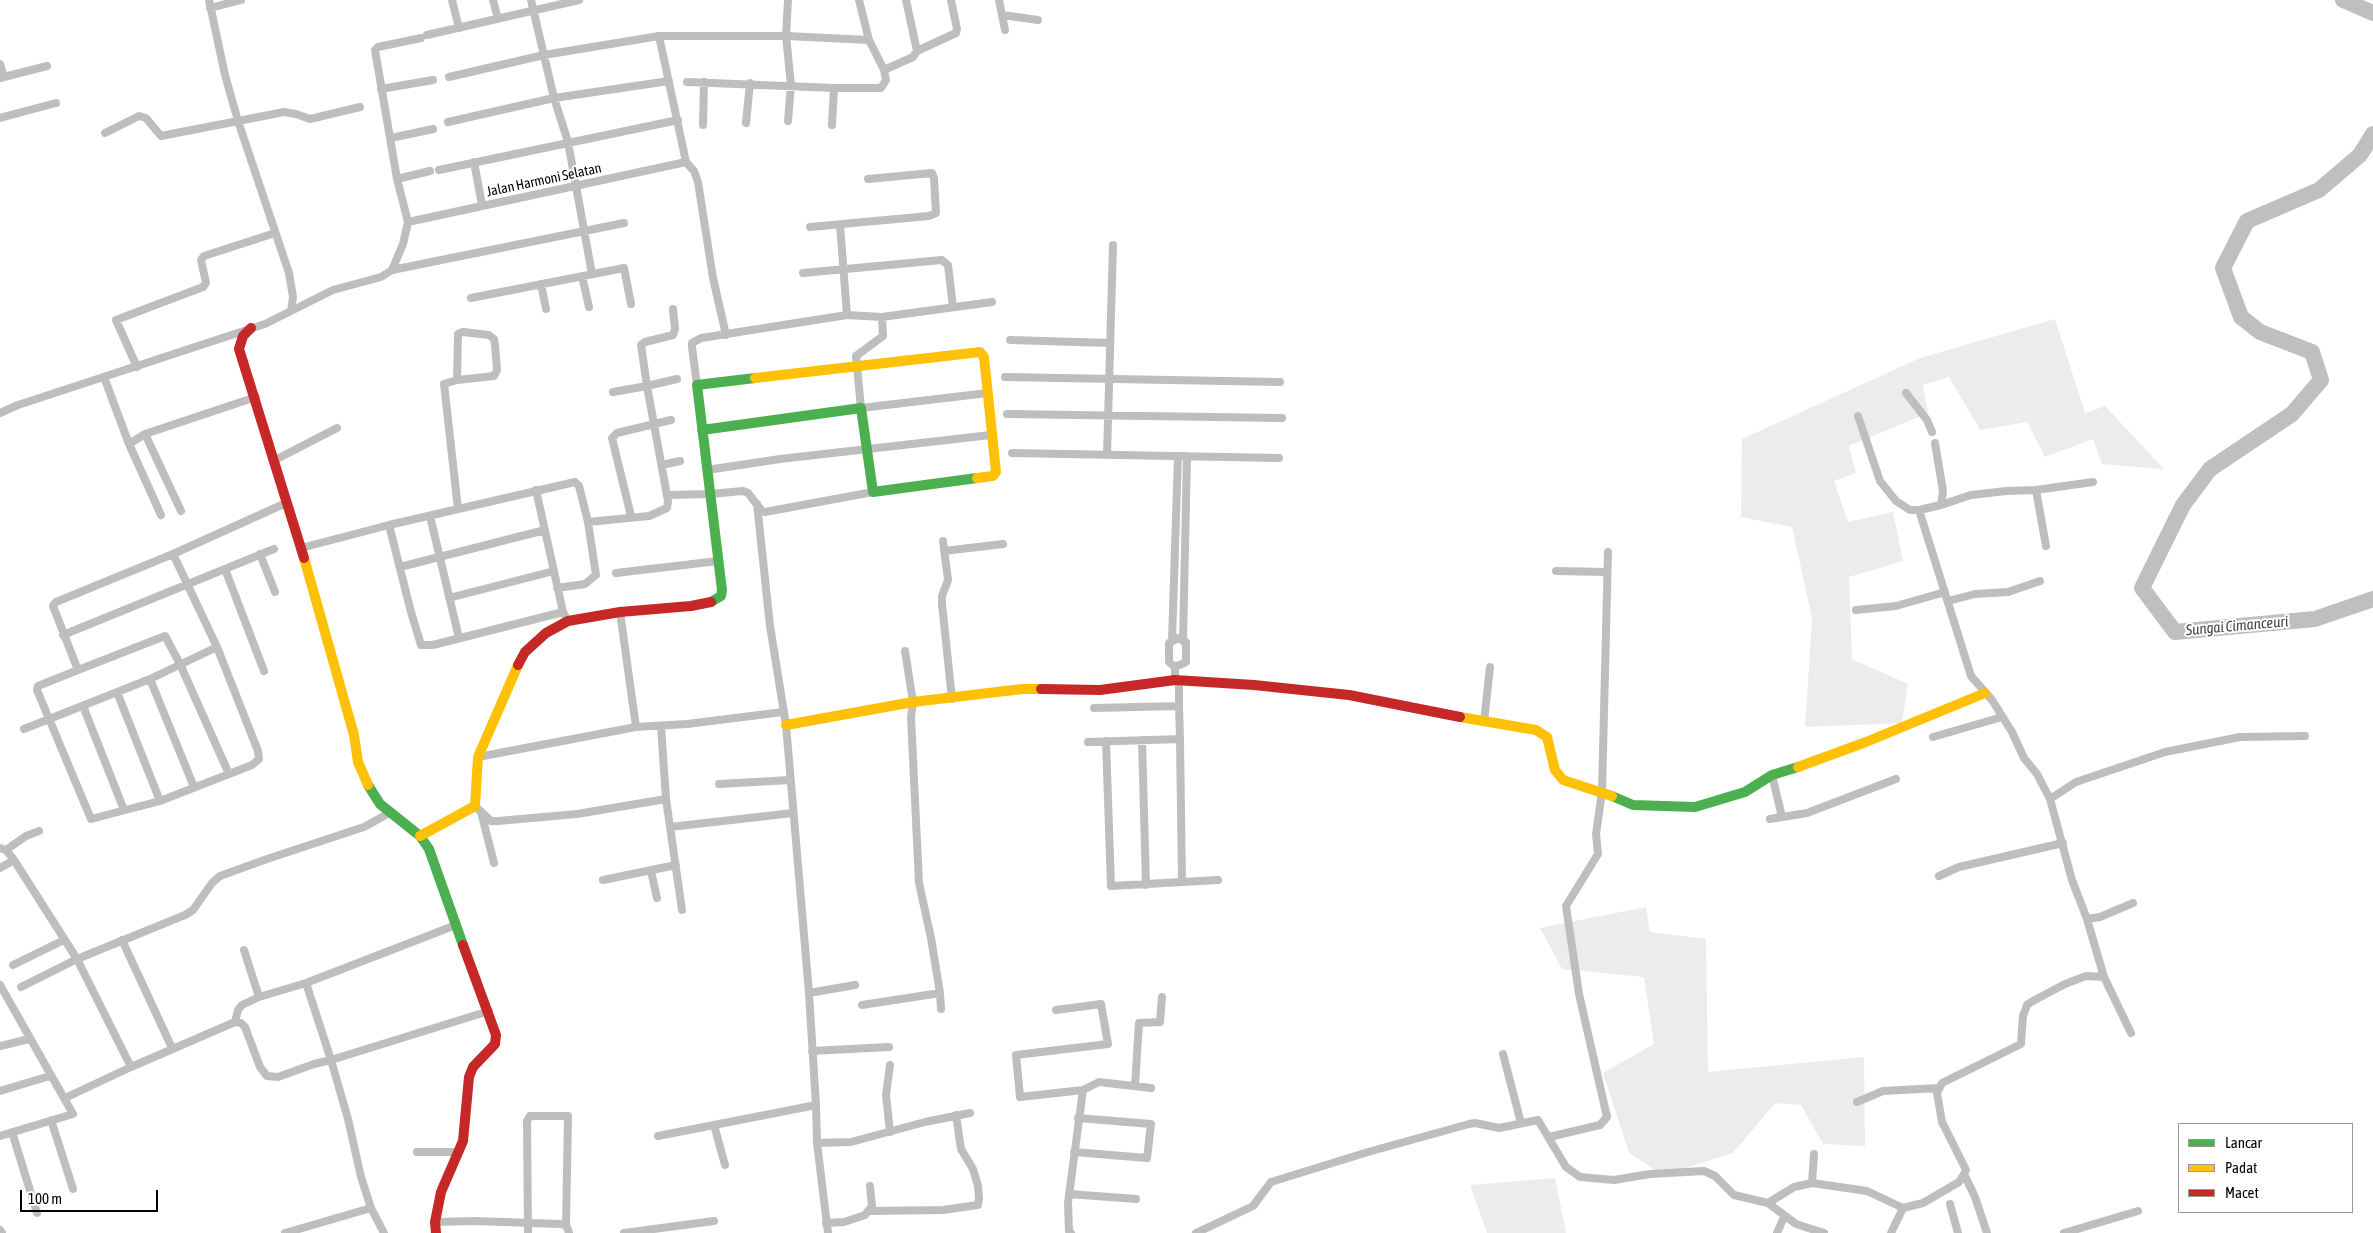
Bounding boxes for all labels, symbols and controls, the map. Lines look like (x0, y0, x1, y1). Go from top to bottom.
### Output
street label: Jalan Harmoni Selatan (485, 160, 603, 200)
water label: Sungai Cimanceuri (2185, 613, 2289, 639)
legend (2178, 1123, 2353, 1213)
text: Lancar (2225, 1134, 2262, 1151)
text: Padat (2225, 1159, 2257, 1176)
scale bar (22, 1180, 160, 1212)
text: Macet (2225, 1184, 2259, 1201)
text: 100 m (28, 1190, 62, 1207)

